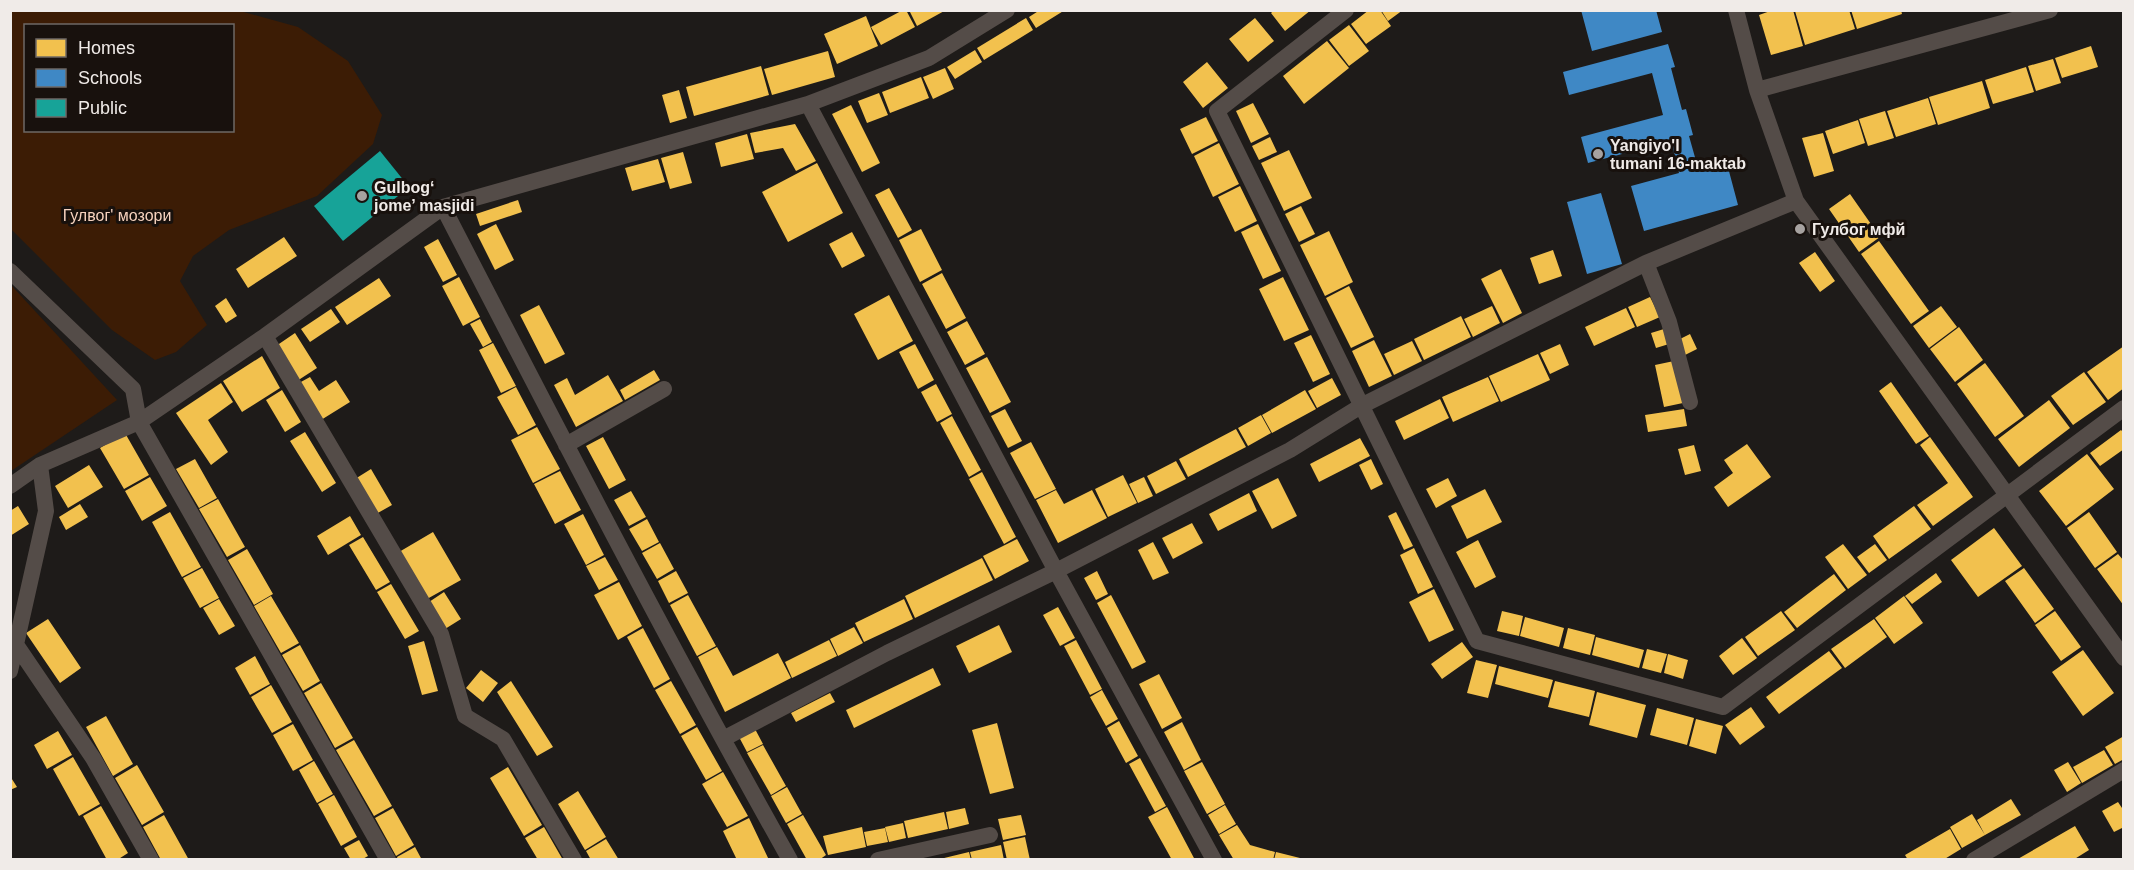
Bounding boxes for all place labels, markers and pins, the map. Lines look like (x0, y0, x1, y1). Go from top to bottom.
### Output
place label: Yangiyo'l tumani 16-maktab (1610, 137, 1746, 172)
marker: Yangiyo'l tumani 16-maktab (1591, 147, 1605, 161)
place label: Gulbog‘ jome’ masjidi (373, 179, 474, 214)
marker: Gulbog‘ jome’ masjidi (355, 189, 369, 203)
place label: Гулбог мфй (1812, 221, 1905, 238)
marker: Гулбог мфй (1793, 222, 1807, 236)

